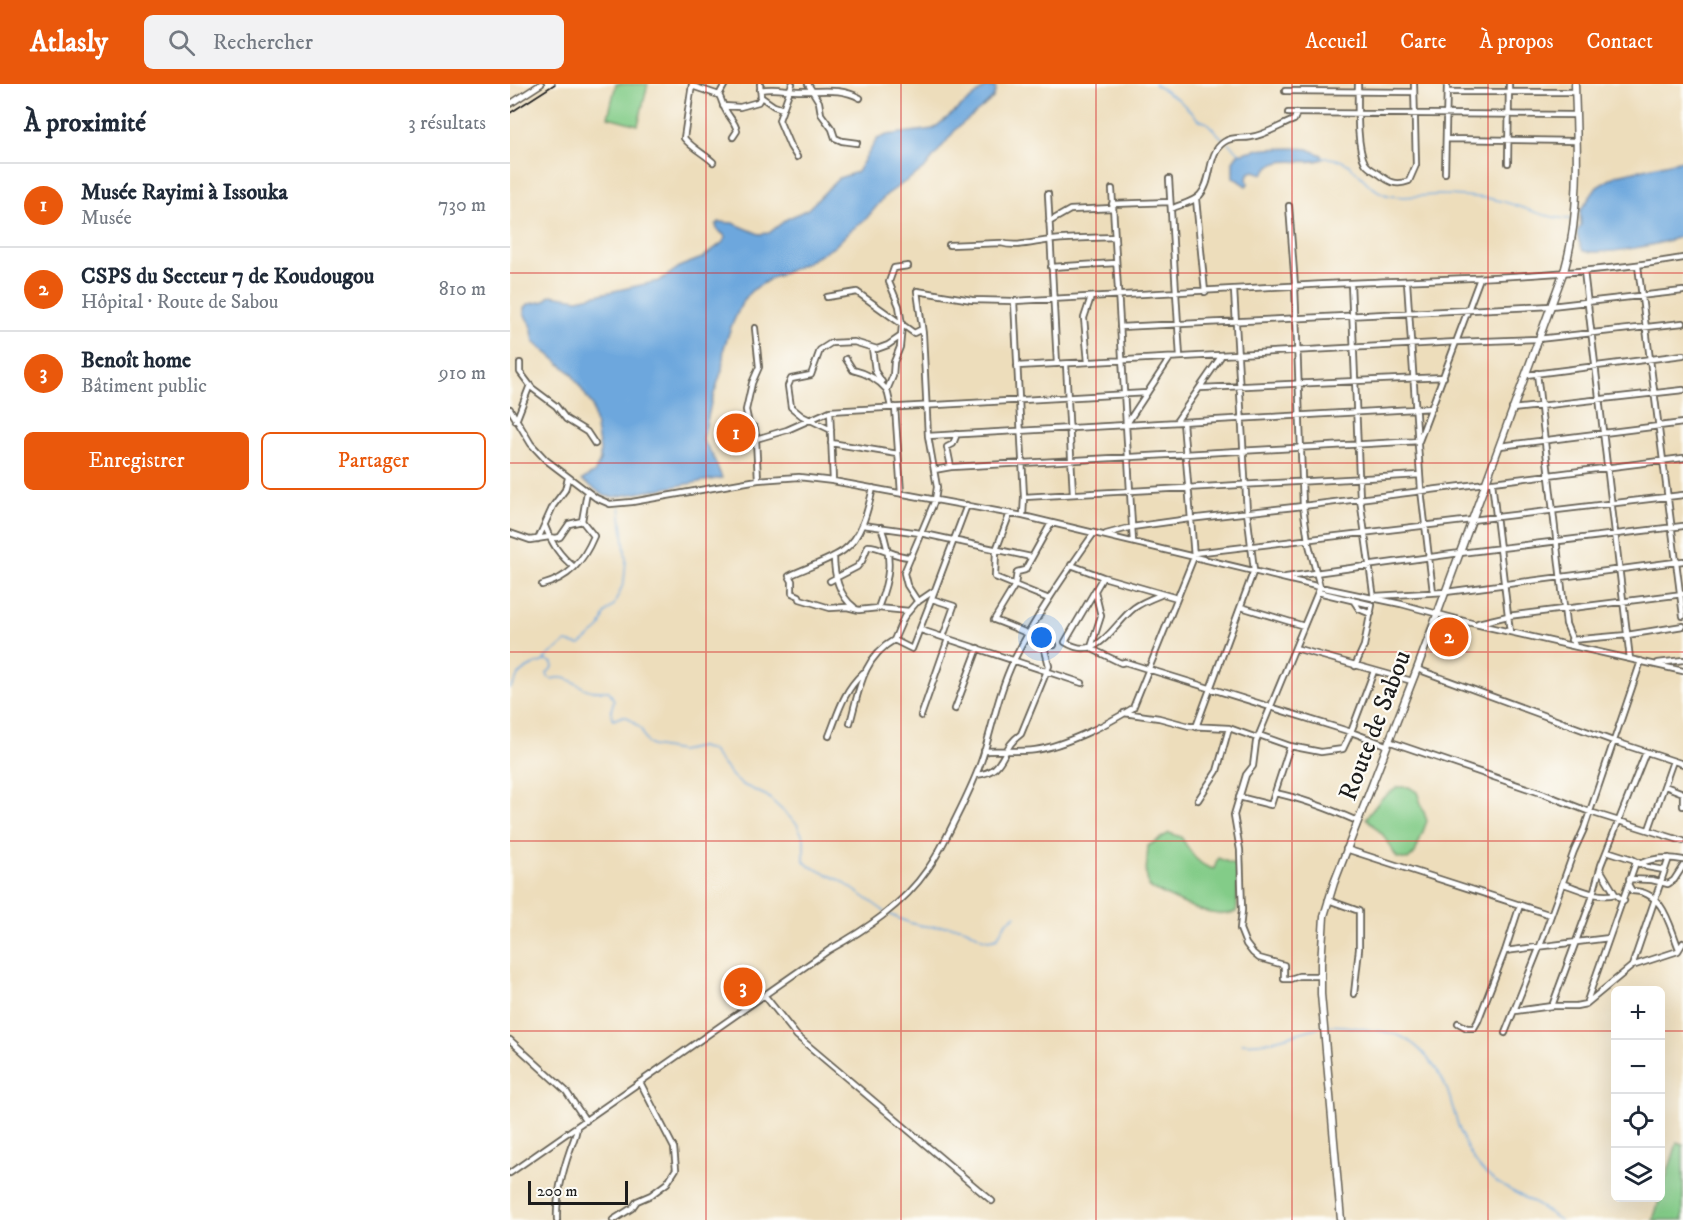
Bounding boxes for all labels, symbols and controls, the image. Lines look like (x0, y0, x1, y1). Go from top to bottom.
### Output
search box (144, 15, 564, 69)
text: Atlasly (30, 25, 108, 60)
icon: search (165, 26, 198, 59)
text: Rechercher (213, 29, 313, 56)
text: Accueil (1305, 29, 1367, 55)
text: Carte (1400, 29, 1446, 55)
text: À propos (1479, 29, 1554, 55)
text: Contact (1587, 29, 1653, 55)
text: À proximité (24, 107, 146, 140)
text: 3 résultats (408, 111, 486, 136)
text: Musée Rayimi à Issouka (81, 179, 288, 206)
text: 1 (40, 193, 47, 218)
text: 730 m (438, 193, 486, 218)
text: Musée (81, 206, 132, 231)
text: CSPS du Secteur 7 de Koudougou (81, 263, 374, 290)
text: 2 (39, 277, 48, 302)
text: 810 m (439, 277, 486, 302)
text: Hôpital · Route de Sabou (81, 290, 278, 315)
text: Benoît home (81, 347, 191, 374)
text: 3 (40, 361, 47, 386)
text: 910 m (439, 361, 486, 386)
text: Bâtiment public (81, 374, 207, 399)
pin: 1 (716, 410, 756, 456)
button: Enregistrer (24, 432, 249, 490)
button: Partager (261, 432, 486, 490)
pin: 2 (1430, 614, 1468, 660)
your location (1027, 623, 1056, 652)
street label: Route de Sabou (1332, 646, 1419, 805)
pin: 3 (724, 964, 762, 1010)
map controls (1611, 986, 1665, 1202)
button: + (1611, 986, 1665, 1040)
button: − (1611, 1040, 1665, 1094)
button: locate (1611, 1094, 1665, 1148)
button: layers (1611, 1148, 1665, 1202)
scale bar (528, 1178, 628, 1206)
text: 200 m (537, 1181, 578, 1201)

